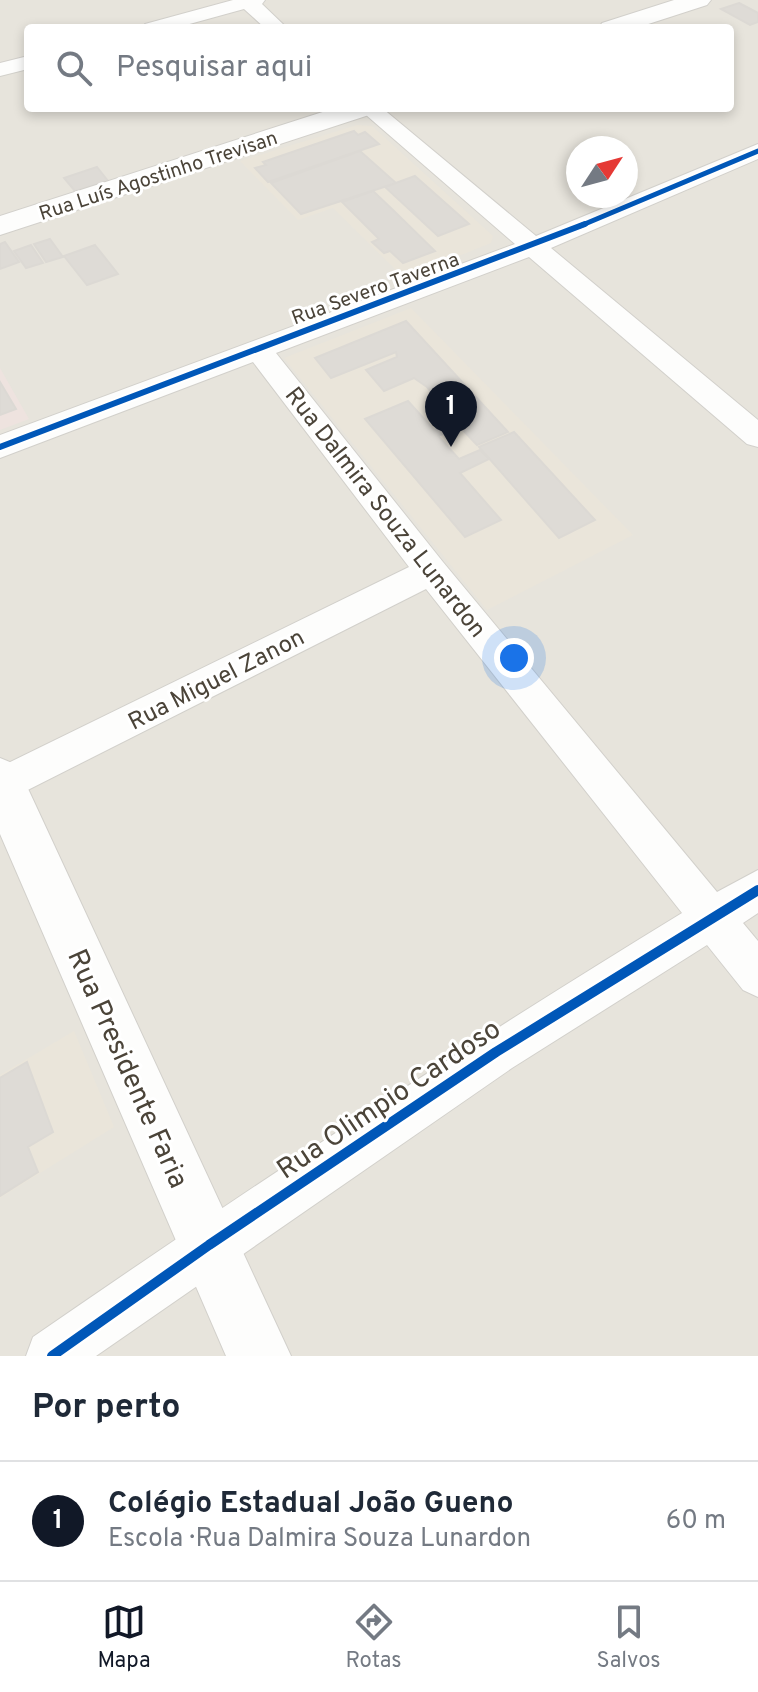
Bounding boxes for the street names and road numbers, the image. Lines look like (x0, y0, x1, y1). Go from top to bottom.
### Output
street label: Rua Luís Agostinho Trevisan (36, 126, 281, 228)
street label: Rua Severo Taverna (288, 247, 463, 332)
street label: Rua Dalmira Souza Lunardon (277, 382, 492, 645)
street label: Rua Miguel Zanon (124, 623, 310, 738)
street label: Rua Presidente Faria (57, 944, 195, 1194)
street label: Rua Olimpio Cardoso (271, 1012, 509, 1189)

